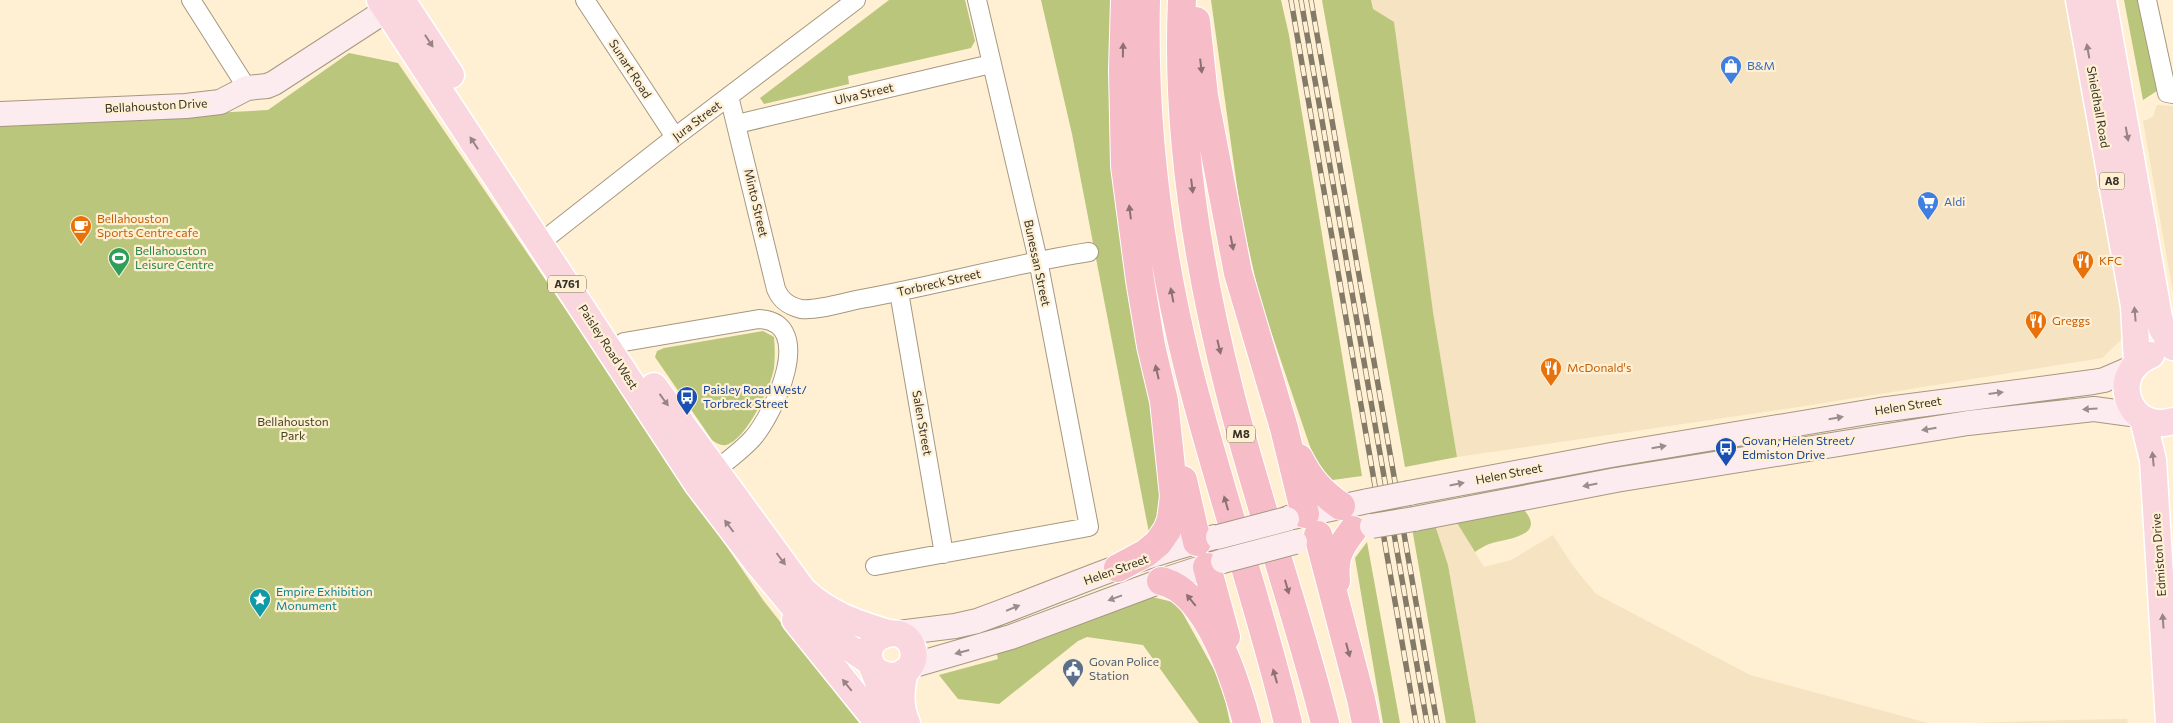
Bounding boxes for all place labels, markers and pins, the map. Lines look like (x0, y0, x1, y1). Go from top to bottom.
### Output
shop icon: B&M (1719, 54, 1743, 85)
place label: B&M (1747, 58, 1775, 72)
supermarket icon: Aldi (1916, 190, 1940, 221)
place label: Aldi (1944, 194, 1965, 208)
place label: Bellahouston Sports Centre cafe (97, 211, 198, 239)
cafe icon: Bellahouston Sports Centre cafe (69, 214, 93, 245)
place label: Bellahouston Leisure Centre (135, 243, 214, 271)
sports icon: Bellahouston Leisure Centre (107, 246, 131, 277)
restaurant icon: KFC (2071, 249, 2095, 280)
place label: KFC (2099, 253, 2122, 267)
restaurant icon: Greggs (2024, 309, 2048, 340)
place label: Greggs (2052, 313, 2090, 327)
restaurant icon: McDonald's (1539, 356, 1563, 387)
place label: McDonald's (1567, 360, 1631, 374)
place label: Paisley Road West/ Torbreck Street (703, 382, 807, 410)
bus stop icon: Paisley Road West/ Torbreck Street (675, 385, 699, 416)
place label: Govan, Helen Street/ Edmiston Drive (1742, 433, 1855, 461)
bus stop icon: Govan, Helen Street/ Edmiston Drive (1714, 436, 1738, 467)
place label: Empire Exhibition Monument (276, 584, 373, 612)
place icon: Empire Exhibition Monument (248, 587, 272, 618)
place label: Govan Police Station (1089, 654, 1159, 682)
public building icon: Govan Police Station (1061, 657, 1085, 688)

